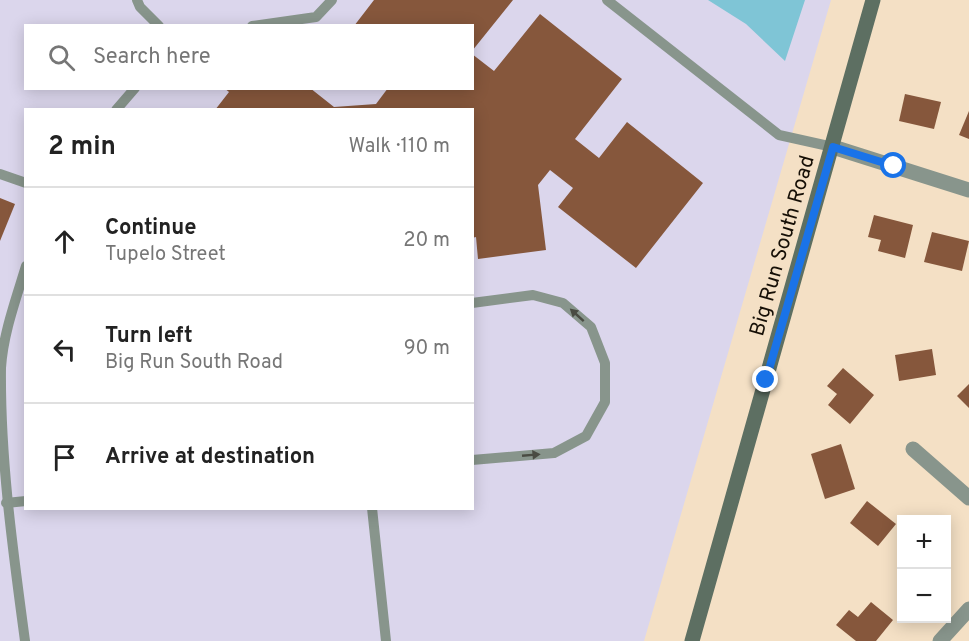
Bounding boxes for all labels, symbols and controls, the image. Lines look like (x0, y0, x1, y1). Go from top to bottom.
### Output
search box (24, 24, 474, 90)
icon: search (45, 41, 78, 74)
text: Search here (93, 44, 211, 71)
text: 2 min (48, 131, 116, 164)
text: Walk · 110 m (349, 134, 450, 160)
street label: Big Run South Road (744, 152, 822, 340)
route start (880, 152, 906, 178)
text: Continue (105, 215, 196, 242)
icon: ahead (48, 225, 81, 258)
text: 20 m (403, 228, 450, 254)
text: Tupelo Street (105, 242, 226, 268)
one-way arrow (569, 308, 584, 322)
text: Turn left (105, 323, 193, 350)
icon: left (48, 333, 81, 366)
text: 90 m (404, 336, 450, 362)
text: Big Run South Road (105, 350, 283, 376)
route end (752, 366, 778, 392)
icon: arrive (48, 441, 81, 474)
text: Arrive at destination (105, 444, 315, 471)
one-way arrow (521, 450, 540, 460)
map controls (897, 515, 951, 623)
button: + (897, 515, 951, 569)
button: − (897, 569, 951, 623)

